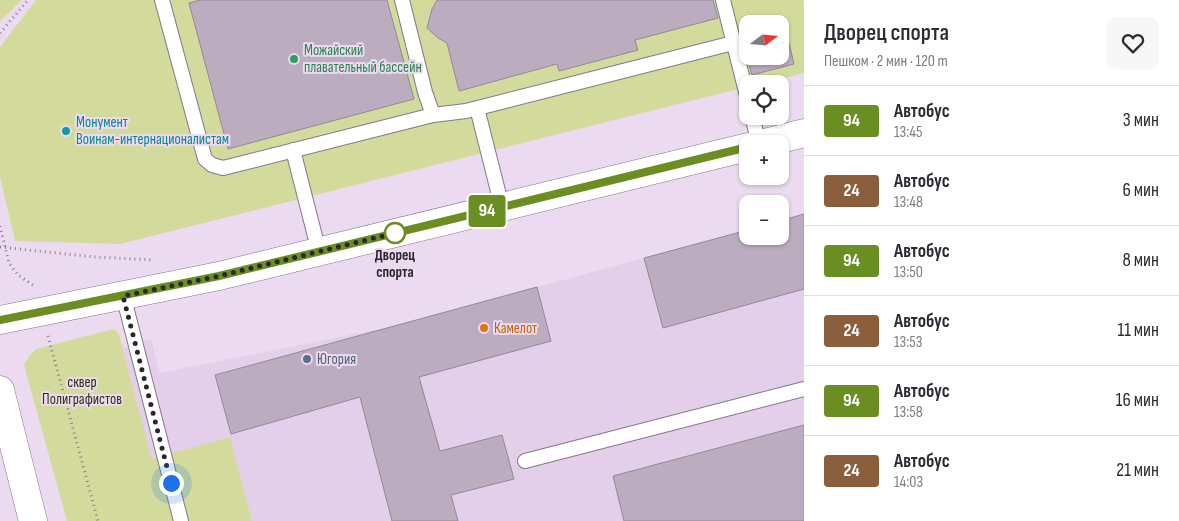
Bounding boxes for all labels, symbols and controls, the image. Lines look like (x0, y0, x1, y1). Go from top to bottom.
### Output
north arrow (739, 15, 789, 65)
map controls (739, 15, 789, 245)
button: heart (1107, 17, 1159, 69)
text: Дворец спорта (824, 18, 949, 47)
place label: Можайский плавательный бассейн (304, 41, 422, 77)
text: Пешком · 2 мин · 120 m (824, 52, 948, 71)
marker: Можайский плавательный бассейн (288, 53, 300, 65)
button: locate (739, 75, 789, 125)
text: Автобус (894, 100, 950, 123)
text: 3 мин (1123, 109, 1159, 132)
text: 94 (843, 110, 860, 131)
place label: Монумент Воинам-интернационалистам (76, 113, 229, 149)
text: 13:45 (894, 123, 922, 142)
marker: Монумент Воинам-интернационалистам (60, 125, 72, 137)
button: + (739, 135, 789, 185)
text: Автобус (894, 170, 950, 193)
text: 6 мин (1123, 179, 1159, 202)
text: 24 (843, 180, 860, 201)
text: 13:48 (894, 193, 923, 212)
line badge: 94 (464, 195, 510, 227)
button: − (739, 195, 789, 245)
text: 94 (479, 200, 495, 221)
marker: Дворец спорта (384, 222, 406, 244)
text: Автобус (894, 240, 950, 263)
place label: Дворец спорта (375, 246, 415, 282)
text: 8 мин (1123, 249, 1159, 272)
text: 94 (843, 250, 860, 271)
text: 13:50 (894, 263, 923, 282)
text: Автобус (894, 310, 950, 333)
place label: Камелот (494, 319, 537, 338)
text: 11 мин (1118, 319, 1159, 342)
text: 24 (843, 320, 860, 341)
marker: Камелот (478, 322, 490, 334)
text: 13:53 (894, 333, 922, 352)
place label: Югория (317, 350, 356, 369)
marker: Югория (301, 353, 313, 365)
park label: сквер Полиграфистов (42, 373, 122, 409)
text: Автобус (894, 380, 950, 403)
text: 16 мин (1116, 389, 1159, 412)
text: 94 (843, 390, 860, 411)
text: 13:58 (894, 403, 923, 422)
text: Автобус (894, 450, 950, 473)
text: 21 мин (1116, 459, 1159, 482)
text: 24 (843, 460, 860, 481)
your location (159, 471, 184, 496)
text: 14:03 (894, 473, 923, 492)

